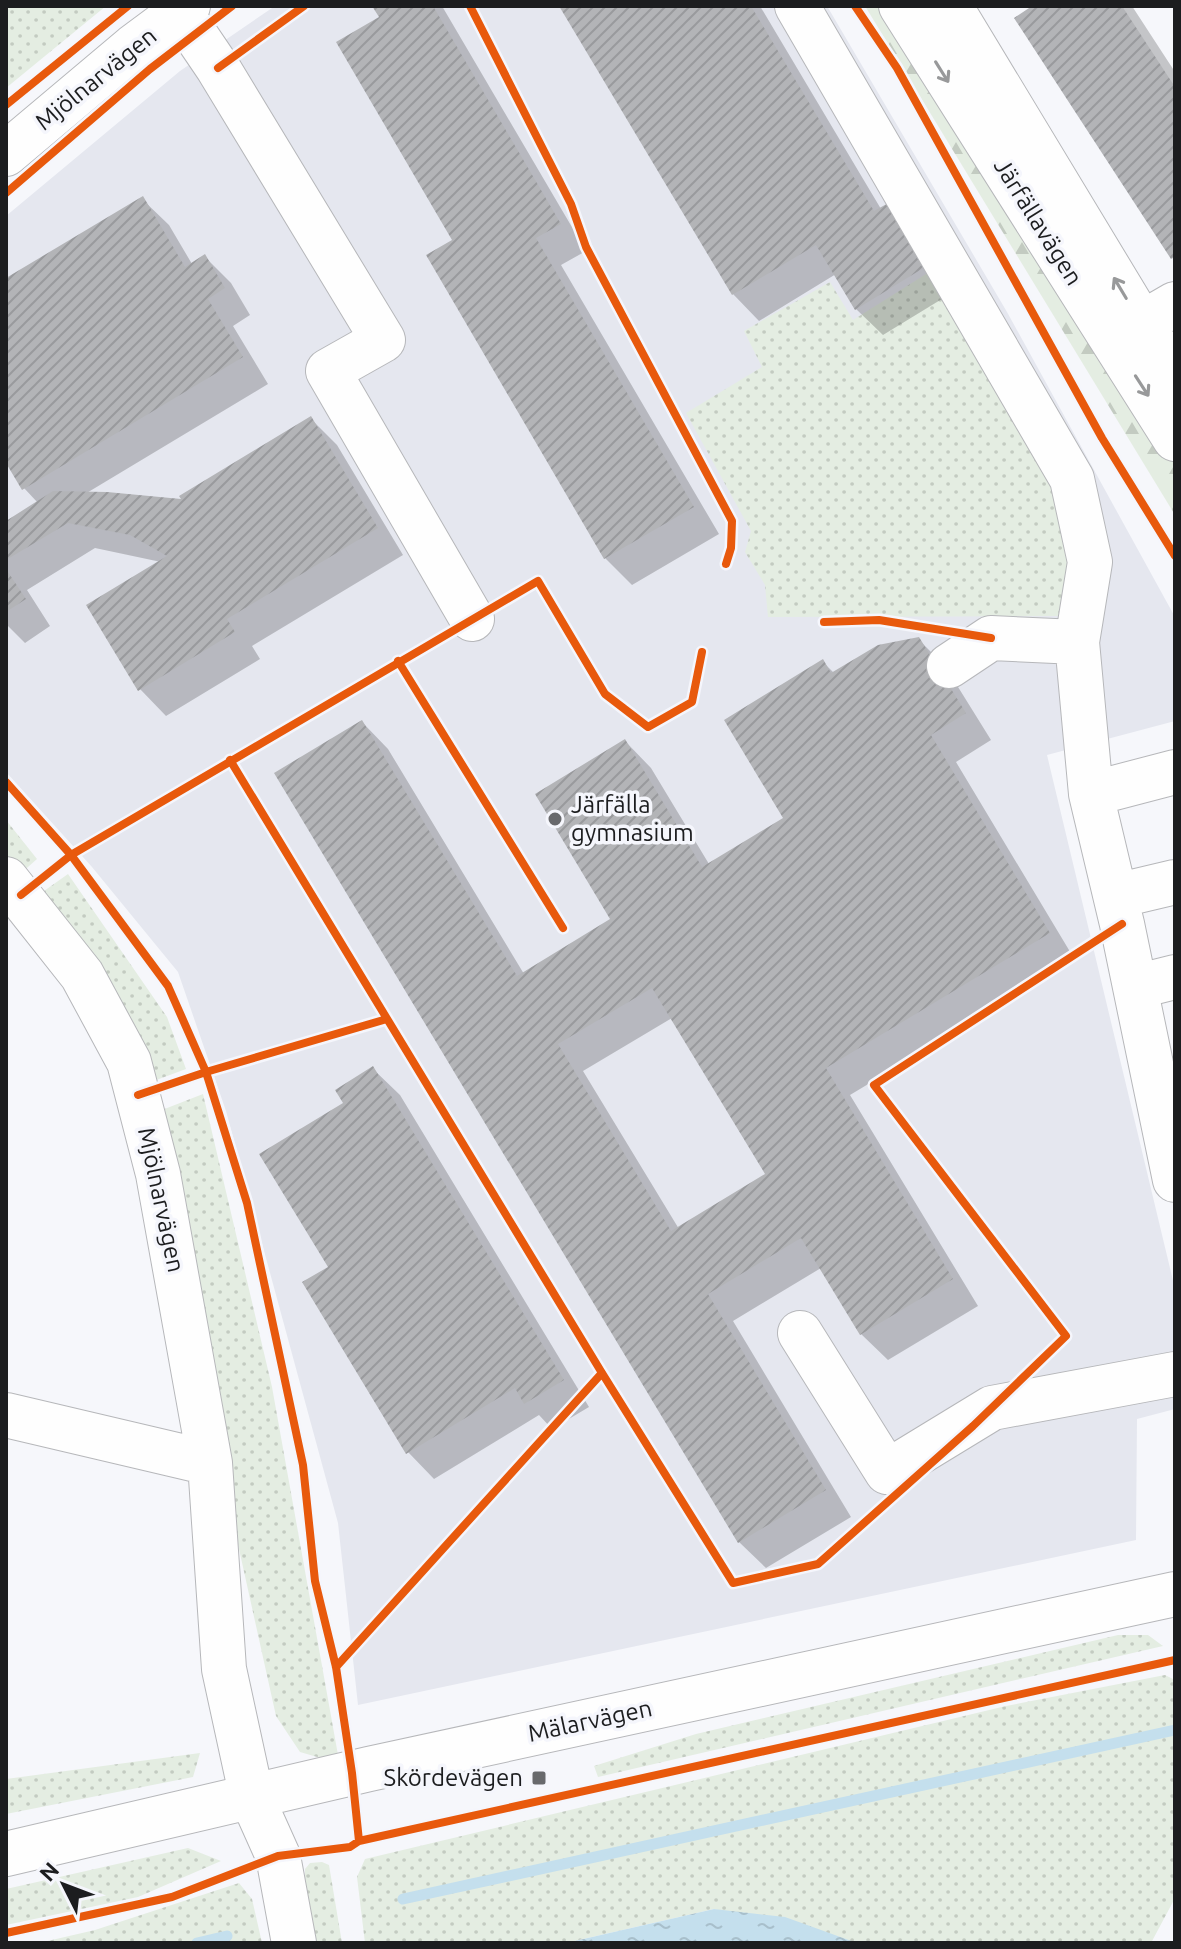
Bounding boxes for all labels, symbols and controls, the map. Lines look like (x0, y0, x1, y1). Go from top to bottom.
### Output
street label: Mjölnarvägen (30, 22, 161, 136)
one-way arrow (935, 60, 951, 83)
street label: Järfällavägen (989, 153, 1088, 290)
one-way arrow (1112, 277, 1128, 300)
one-way arrow (1134, 374, 1150, 397)
place label: Järfälla gymnasium (571, 791, 694, 846)
marker: Järfälla gymnasium (546, 810, 564, 828)
street label: Mjölnarvägen (133, 1125, 190, 1275)
street label: Mälarvägen (525, 1694, 654, 1747)
place label: Skördevägen (384, 1764, 523, 1791)
marker: Skördevägen (530, 1769, 548, 1787)
north arrow (24, 1845, 104, 1925)
text: N (34, 1857, 64, 1886)

